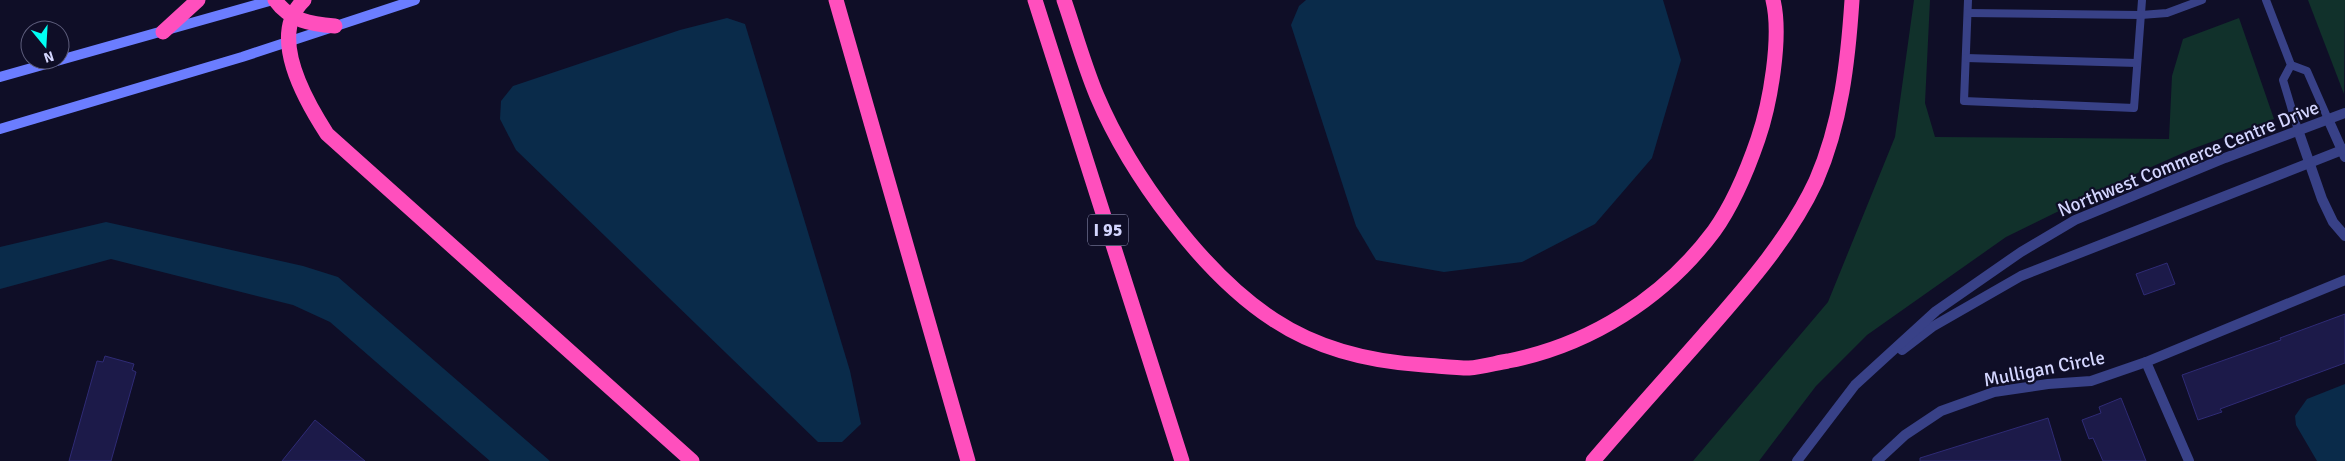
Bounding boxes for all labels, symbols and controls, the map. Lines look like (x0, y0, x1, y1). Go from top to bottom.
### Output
north arrow (20, 20, 70, 70)
text: N (42, 47, 56, 66)
street label: Northwest Commerce Centre Drive (2054, 95, 2323, 222)
road number: I 95 (1088, 214, 1128, 246)
street label: Mulligan Circle (1982, 345, 2107, 393)

